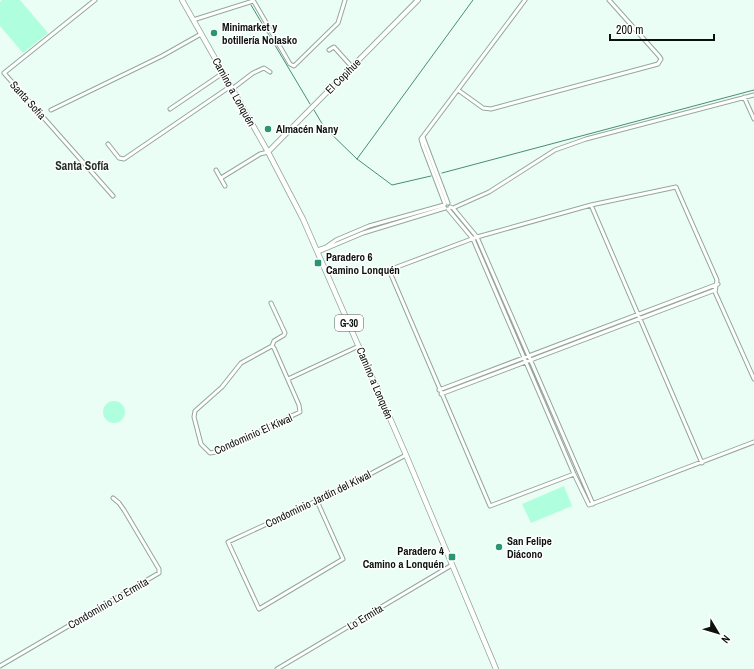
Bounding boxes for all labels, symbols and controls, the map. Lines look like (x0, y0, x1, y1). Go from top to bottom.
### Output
scale bar (610, 16, 714, 42)
place label: Minimarket y botillería Nolasko (222, 20, 298, 47)
text: 200 m (616, 22, 643, 38)
marker: Minimarket y botillería Nolasko (209, 28, 219, 38)
street label: Camino a Lonquén (209, 55, 259, 129)
street label: El Copihue (322, 55, 364, 97)
street label: Santa Sofia (7, 78, 49, 122)
place label: Almacén Nany (276, 122, 338, 136)
marker: Almacén Nany (263, 124, 273, 134)
district label: Santa Sofía (55, 158, 109, 174)
place label: Paradero 6 Camino Lonquén (326, 250, 400, 277)
marker: Paradero 6 Camino Lonquén (313, 258, 323, 268)
road number: G-30 (335, 315, 363, 331)
street label: Camino a Lonquén (354, 345, 396, 421)
street label: Condominio El Kiwal (212, 410, 294, 458)
street label: Condominio Jardín del Kiwal (263, 467, 373, 531)
place label: San Felipe Diácono (507, 534, 552, 561)
marker: San Felipe Diácono (494, 542, 504, 552)
place label: Paradero 4 Camino a Lonquén (363, 544, 444, 571)
marker: Paradero 4 Camino a Lonquén (447, 552, 457, 562)
street label: Condominio Lo Ermita (65, 574, 151, 632)
street label: Lo Ermita (345, 601, 385, 633)
north arrow (698, 613, 738, 653)
text: N (718, 632, 733, 646)

